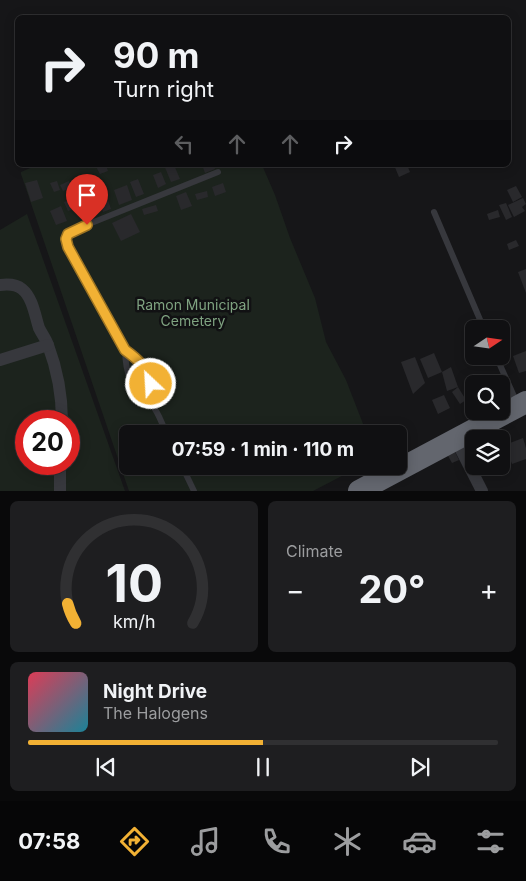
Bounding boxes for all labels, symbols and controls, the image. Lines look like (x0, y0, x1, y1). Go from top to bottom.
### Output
text: 90 m (113, 34, 200, 76)
icon: right (30, 35, 95, 100)
text: Turn right (113, 76, 214, 102)
icon: left (170, 130, 198, 158)
icon: ahead (223, 130, 251, 158)
icon: ahead (276, 130, 304, 158)
icon: right (329, 130, 357, 158)
pin (66, 174, 108, 225)
icon: arrive (73, 181, 101, 209)
park label: Ramon Municipal Cemetery (136, 296, 250, 329)
north arrow (465, 320, 510, 365)
map controls (465, 320, 510, 475)
position arrow (124, 357, 176, 409)
button: search (465, 375, 510, 420)
speed limit sign: 20 (15, 410, 80, 475)
button: layers (465, 430, 510, 475)
text: 07:59 · 1 min · 110 m (172, 438, 354, 461)
text: Climate (286, 541, 343, 561)
text: 10 (105, 552, 163, 615)
text: 20° (358, 566, 426, 612)
text: − (286, 573, 305, 607)
text: + (479, 573, 498, 607)
text: km/h (113, 611, 155, 632)
text: Night Drive (103, 680, 207, 703)
text: The Halogens (103, 703, 208, 723)
icon: previous (92, 753, 120, 781)
icon: pause (249, 753, 277, 781)
icon: next (406, 753, 434, 781)
icon: directions (117, 824, 152, 859)
icon: music (188, 824, 223, 859)
icon: phone (259, 824, 294, 859)
icon: climate (330, 824, 365, 859)
icon: car (402, 824, 437, 859)
icon: filters (473, 824, 508, 859)
text: 07:58 (18, 828, 80, 854)

